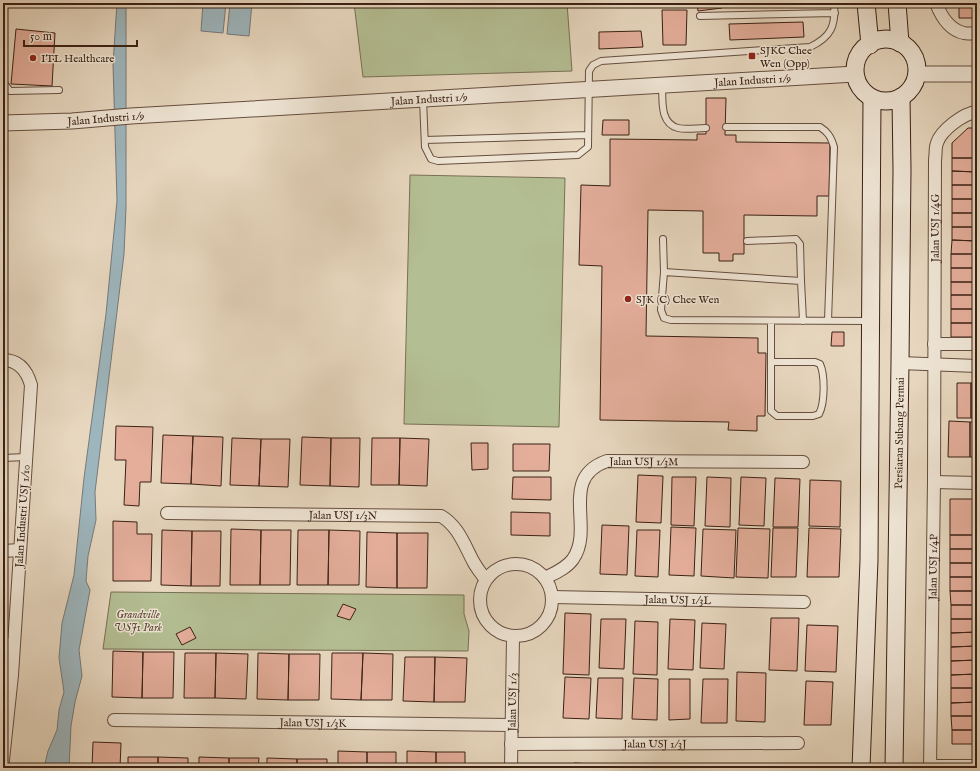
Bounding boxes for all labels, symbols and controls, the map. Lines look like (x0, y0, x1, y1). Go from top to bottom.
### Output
scale bar (24, 22, 137, 48)
text: 50 m (30, 29, 52, 44)
place label: SJKC Chee Wen (Opp) (760, 44, 812, 71)
marker: SJKC Chee Wen (Opp) (747, 51, 757, 61)
place label: ITL Healthcare (41, 52, 114, 66)
marker: ITL Healthcare (28, 53, 38, 63)
street label: Jalan Industri 1/9 (712, 72, 792, 90)
street label: Jalan Industri 1/9 (388, 90, 468, 109)
street label: Jalan Industri 1/9 (65, 109, 145, 129)
street label: Jalan USJ 1/4G (929, 194, 943, 264)
place label: SJK (C) Chee Wen (636, 293, 720, 307)
marker: SJK (C) Chee Wen (623, 294, 633, 304)
street label: Persiaran Subang Permai (892, 377, 908, 489)
street label: Jalan USJ 1/3M (607, 455, 679, 469)
street label: Jalan Industri USJ 1/10 (12, 464, 34, 570)
street label: Jalan USJ 1/3N (307, 509, 378, 523)
street label: Jalan USJ 1/4P (926, 533, 941, 602)
street label: Jalan USJ 1/3L (643, 593, 712, 608)
park label: Grandville USJ1 Park (114, 608, 163, 635)
street label: Jalan USJ 1/3 (506, 673, 520, 734)
street label: Jalan USJ 1/3K (278, 716, 347, 731)
street label: Jalan USJ 1/3J (621, 737, 687, 752)

